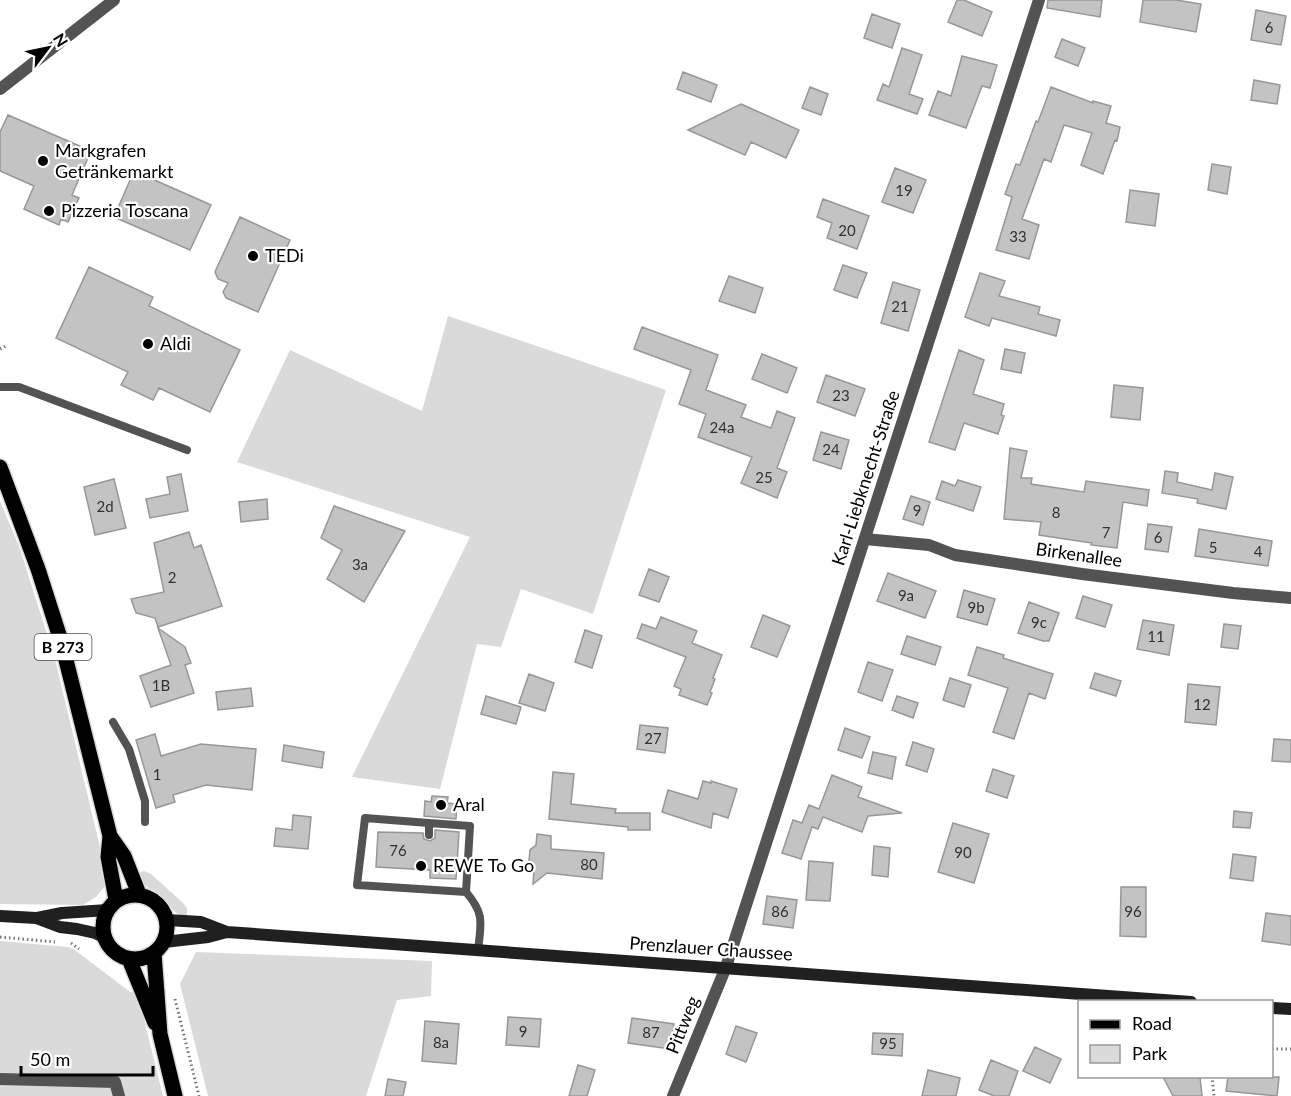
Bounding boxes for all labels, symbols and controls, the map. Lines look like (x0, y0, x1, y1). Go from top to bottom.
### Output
north arrow (18, 18, 78, 78)
house number: 6 (1265, 18, 1274, 36)
text: N (50, 30, 72, 50)
place label: Markgrafen Getränkemarkt (55, 139, 174, 182)
marker: Markgrafen Getränkemarkt (36, 154, 50, 168)
house number: 19 (895, 181, 913, 199)
place label: Pizzeria Toscana (61, 199, 189, 221)
marker: Pizzeria Toscana (42, 204, 56, 218)
house number: 20 (838, 221, 856, 239)
house number: 33 (1009, 227, 1027, 245)
place label: TEDi (265, 244, 304, 266)
marker: TEDi (246, 249, 260, 263)
house number: 21 (891, 297, 909, 315)
place label: Aldi (160, 332, 191, 354)
marker: Aldi (141, 337, 155, 351)
house number: 23 (832, 386, 850, 404)
street label: Karl-Liebknecht-Straße (826, 387, 904, 568)
house number: 24a (710, 418, 734, 436)
house number: 24 (822, 440, 840, 458)
house number: 25 (755, 468, 773, 486)
house number: 2d (96, 497, 114, 515)
house number: 9 (913, 501, 921, 519)
house number: 8 (1052, 503, 1060, 521)
house number: 7 (1102, 523, 1111, 541)
house number: 6 (1154, 528, 1163, 546)
street label: Birkenallee (1035, 537, 1124, 571)
house number: 5 (1209, 538, 1217, 556)
house number: 4 (1254, 542, 1263, 560)
house number: 3a (352, 555, 368, 573)
house number: 2 (168, 568, 176, 586)
house number: 9a (898, 586, 914, 604)
house number: 9b (967, 598, 985, 616)
house number: 9c (1031, 613, 1047, 631)
house number: 11 (1147, 627, 1165, 645)
road number: B 273 (34, 634, 92, 660)
house number: 1B (152, 676, 170, 694)
house number: 12 (1193, 695, 1211, 713)
house number: 27 (644, 729, 662, 747)
house number: 1 (153, 765, 161, 783)
place label: Aral (453, 793, 485, 815)
marker: Aral (434, 798, 448, 812)
house number: 76 (389, 841, 407, 859)
house number: 90 (954, 843, 972, 861)
place label: REWE To Go (433, 854, 534, 876)
house number: 80 (580, 855, 598, 873)
marker: REWE To Go (414, 859, 428, 873)
house number: 86 (771, 902, 789, 920)
house number: 96 (1124, 902, 1142, 920)
street label: Prenzlauer Chaussee (629, 931, 793, 965)
street label: Pittweg (661, 993, 704, 1057)
legend (1078, 1000, 1273, 1078)
text: Road (1132, 1012, 1172, 1034)
house number: 9 (519, 1022, 527, 1040)
house number: 87 (642, 1023, 660, 1041)
house number: 8a (433, 1033, 449, 1051)
house number: 95 (879, 1034, 897, 1052)
scale bar (21, 1039, 153, 1077)
text: Park (1132, 1042, 1168, 1064)
text: 50 m (30, 1048, 70, 1070)

